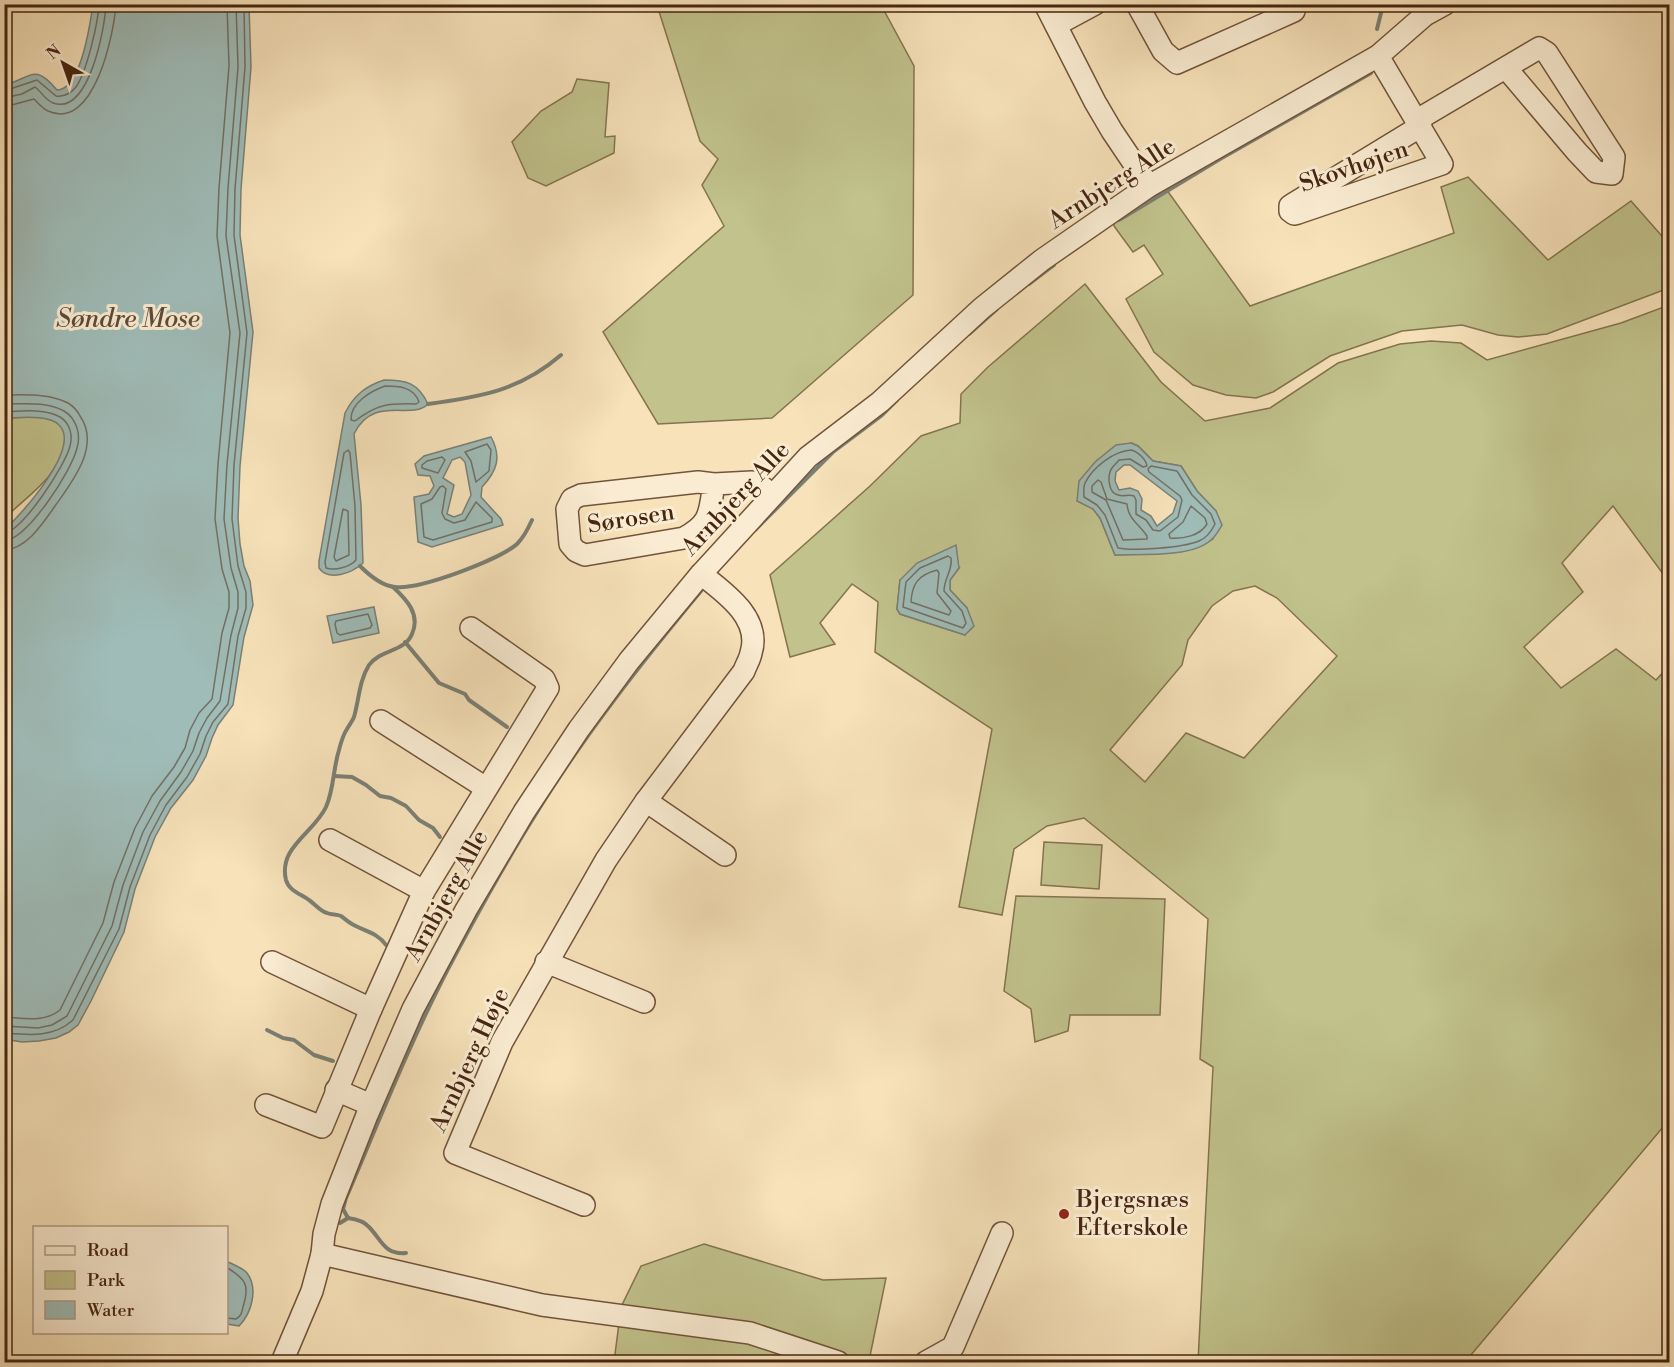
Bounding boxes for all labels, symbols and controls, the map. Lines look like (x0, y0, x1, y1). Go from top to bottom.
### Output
north arrow (33, 33, 93, 93)
text: N (43, 40, 66, 64)
street label: Arnbjerg Alle (1042, 132, 1181, 237)
street label: Skovhøjen (1296, 134, 1412, 200)
water label: Søndre Mose (56, 303, 200, 335)
street label: Arnbjerg Alle (675, 436, 797, 563)
street label: Sørosen (585, 497, 677, 541)
street label: Arnbjerg Alle (398, 825, 495, 968)
street label: Arnbjerg Høje (423, 983, 516, 1138)
place label: Bjergsnæs Efterskole (1075, 1185, 1189, 1243)
marker: Bjergsnæs Efterskole (1057, 1207, 1071, 1221)
legend (33, 1226, 228, 1334)
text: Road (87, 1239, 130, 1262)
text: Park (87, 1269, 126, 1292)
text: Water (86, 1299, 135, 1322)

